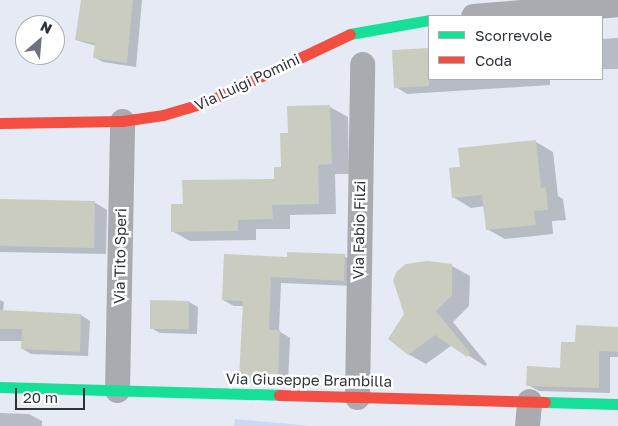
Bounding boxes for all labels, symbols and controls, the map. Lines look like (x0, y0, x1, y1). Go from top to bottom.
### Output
north arrow (15, 15, 65, 65)
legend (428, 15, 603, 80)
text: N (38, 17, 55, 37)
text: Scorrevole (475, 26, 552, 44)
street label: Via Luigi Pomini (192, 50, 302, 114)
text: Coda (475, 51, 512, 69)
street label: Via Fabio Filzi (349, 180, 369, 280)
street label: Via Tito Speri (110, 208, 130, 304)
street label: Via Giuseppe Brambilla (226, 370, 392, 390)
scale bar (18, 378, 88, 410)
text: 20 m (23, 388, 58, 406)

